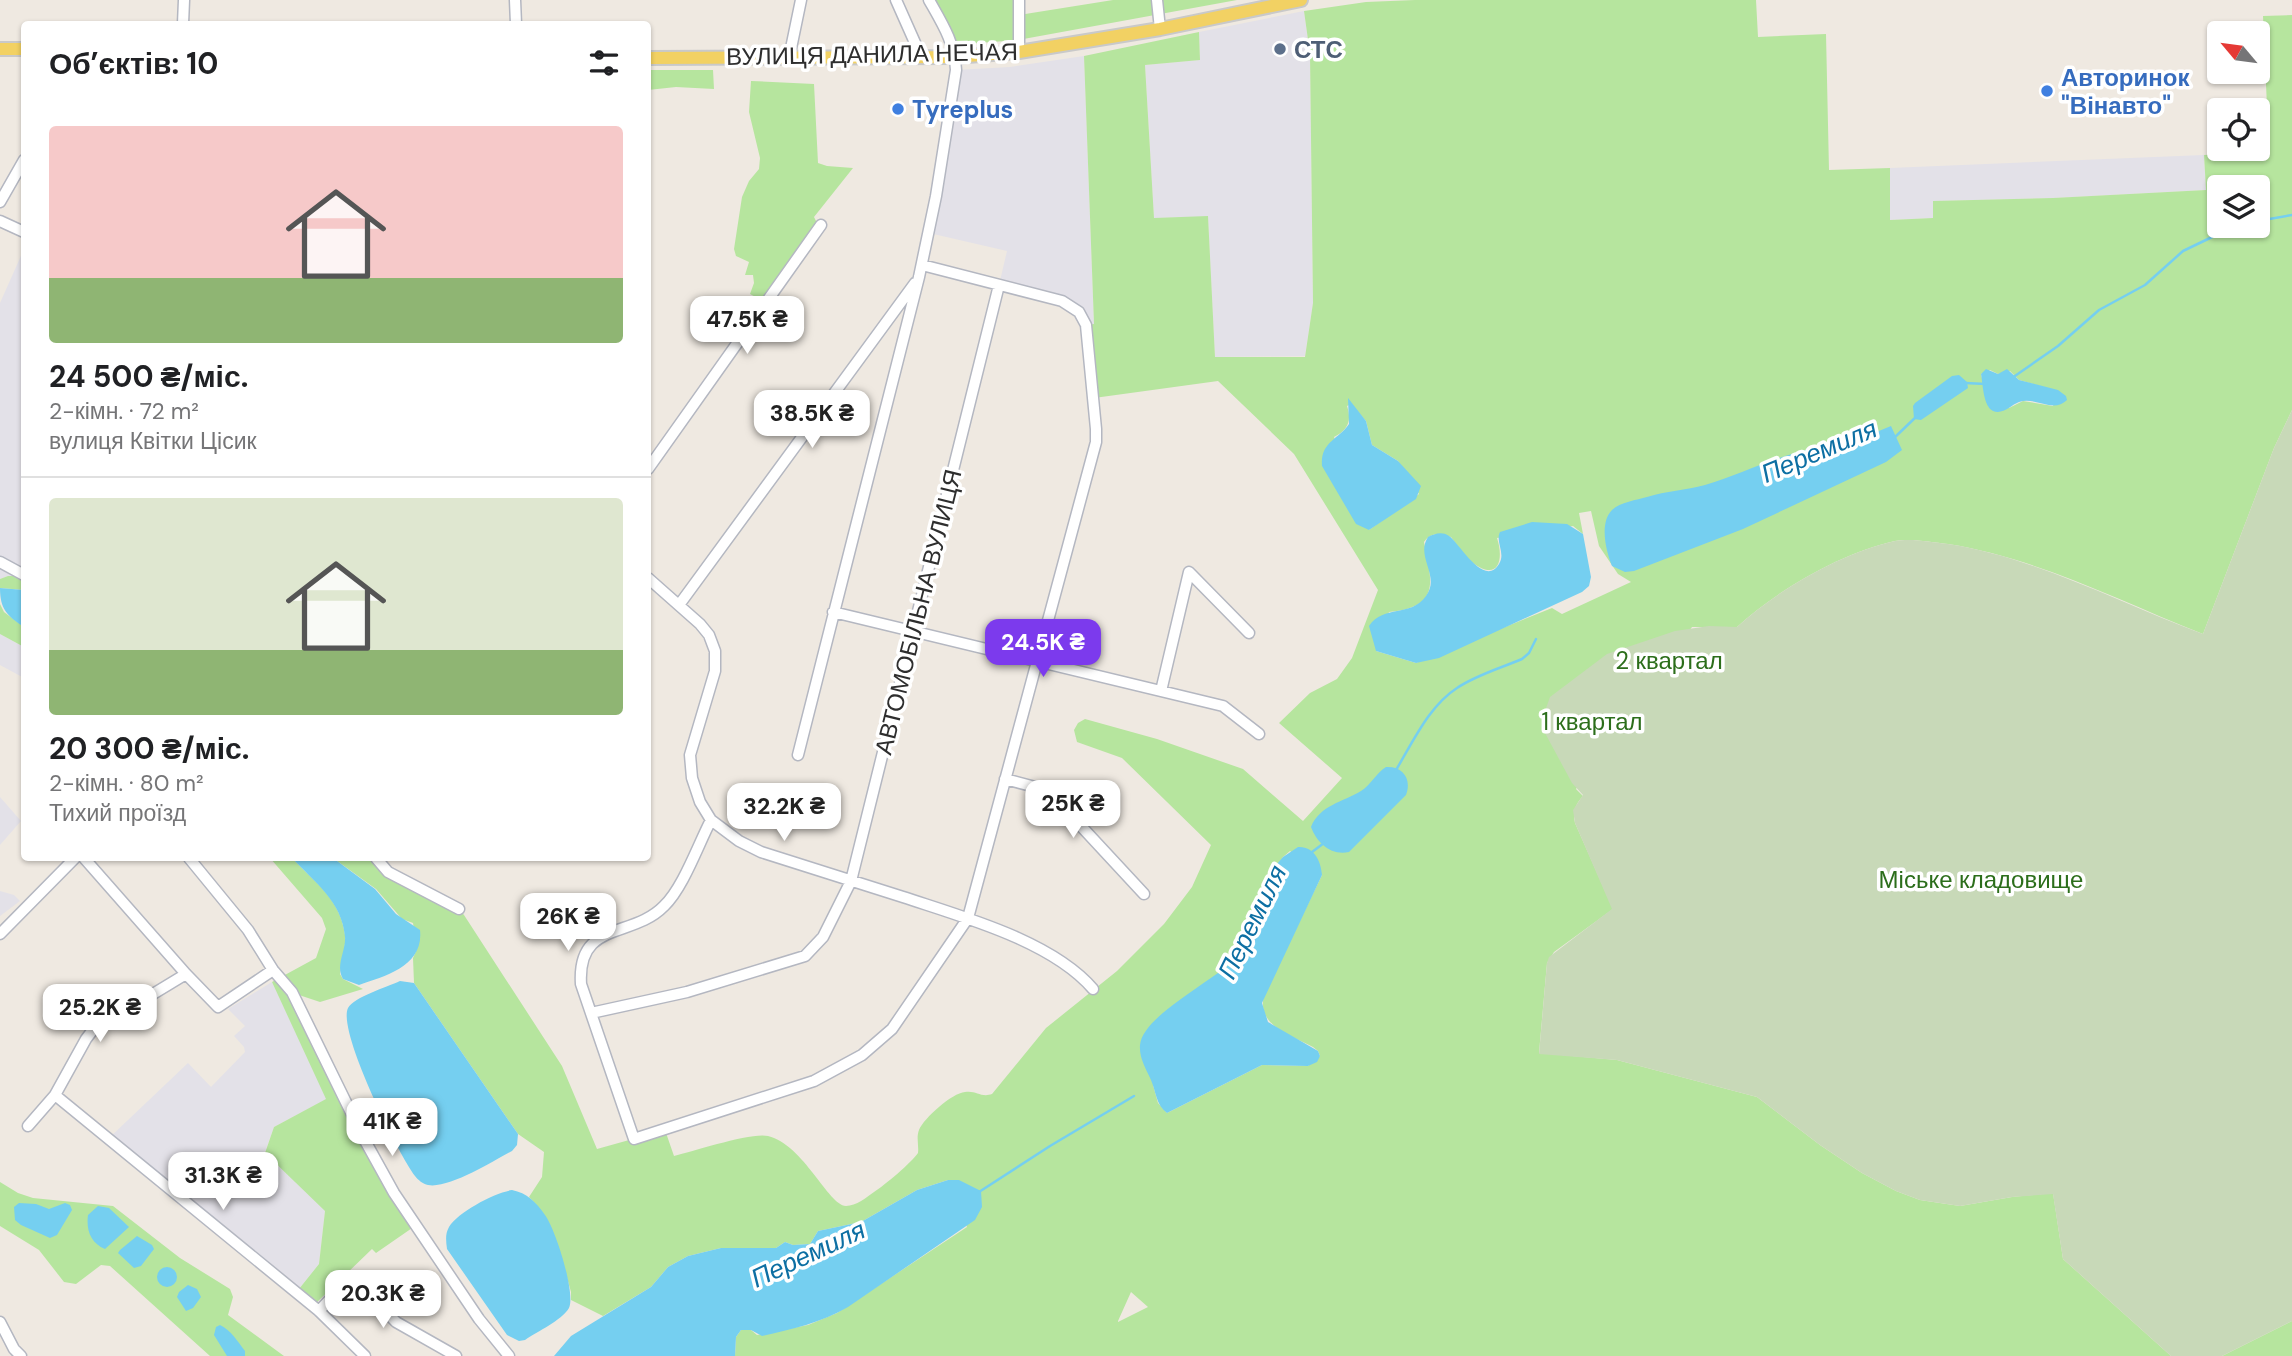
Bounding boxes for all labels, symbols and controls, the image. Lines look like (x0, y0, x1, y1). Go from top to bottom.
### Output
north arrow (2207, 21, 2270, 84)
map controls (2207, 21, 2270, 238)
place label: СТС (1294, 34, 1343, 65)
street label: ВУЛИЦЯ ДАНИЛА НЕЧАЯ (726, 36, 1018, 72)
marker: СТС (1272, 41, 1288, 57)
text: Об’єктів: 10 (49, 44, 218, 83)
icon: filters (585, 44, 623, 82)
place label: Авторинок "Вінавто" (2061, 62, 2190, 121)
marker: Авторинок "Вінавто" (2039, 83, 2055, 99)
place label: Tyreplus (912, 94, 1013, 125)
button: locate (2207, 98, 2270, 161)
marker: Tyreplus (890, 101, 906, 117)
icon: home (273, 171, 399, 297)
button: layers (2207, 175, 2270, 238)
pin: 47.5K ₴ (682, 296, 812, 356)
text: 47.5K ₴ (706, 304, 788, 334)
text: 24 500 ₴/міс. (49, 357, 248, 396)
pin: 38.5K ₴ (747, 391, 877, 450)
text: 2-кімн. · 72 m² (49, 396, 199, 426)
text: 38.5K ₴ (770, 398, 854, 428)
water label: Перемиля (1756, 411, 1882, 491)
text: вулиця Квітки Цісик (49, 426, 257, 456)
street label: АВТОМОБІЛЬНА ВУЛИЦЯ (868, 466, 968, 758)
icon: home (273, 543, 399, 669)
pin: 24.5K ₴ (978, 620, 1108, 679)
text: 24.5K ₴ (1001, 627, 1085, 657)
park label: 2 квартал (1615, 645, 1723, 676)
park label: 1 квартал (1541, 706, 1643, 737)
text: 20 300 ₴/міс. (49, 729, 249, 768)
text: 2-кімн. · 80 m² (49, 768, 204, 798)
pin: 25K ₴ (1024, 780, 1122, 840)
pin: 32.2K ₴ (719, 784, 849, 843)
text: 25K ₴ (1041, 788, 1105, 818)
text: 32.2K ₴ (743, 791, 825, 821)
text: Тихий проїзд (49, 798, 186, 828)
water label: Перемиля (1210, 859, 1294, 985)
park label: Міське кладовище (1879, 864, 2083, 895)
pin: 26K ₴ (519, 894, 617, 953)
text: 26K ₴ (536, 901, 600, 931)
pin: 25.2K ₴ (35, 984, 165, 1044)
text: 25.2K ₴ (59, 992, 141, 1022)
pin: 41K ₴ (343, 1098, 441, 1158)
text: 41K ₴ (362, 1106, 422, 1136)
pin: 31.3K ₴ (158, 1152, 288, 1212)
text: 31.3K ₴ (184, 1160, 262, 1190)
water label: Перемиля (745, 1213, 871, 1295)
pin: 20.3K ₴ (318, 1270, 448, 1330)
text: 20.3K ₴ (341, 1278, 425, 1308)

